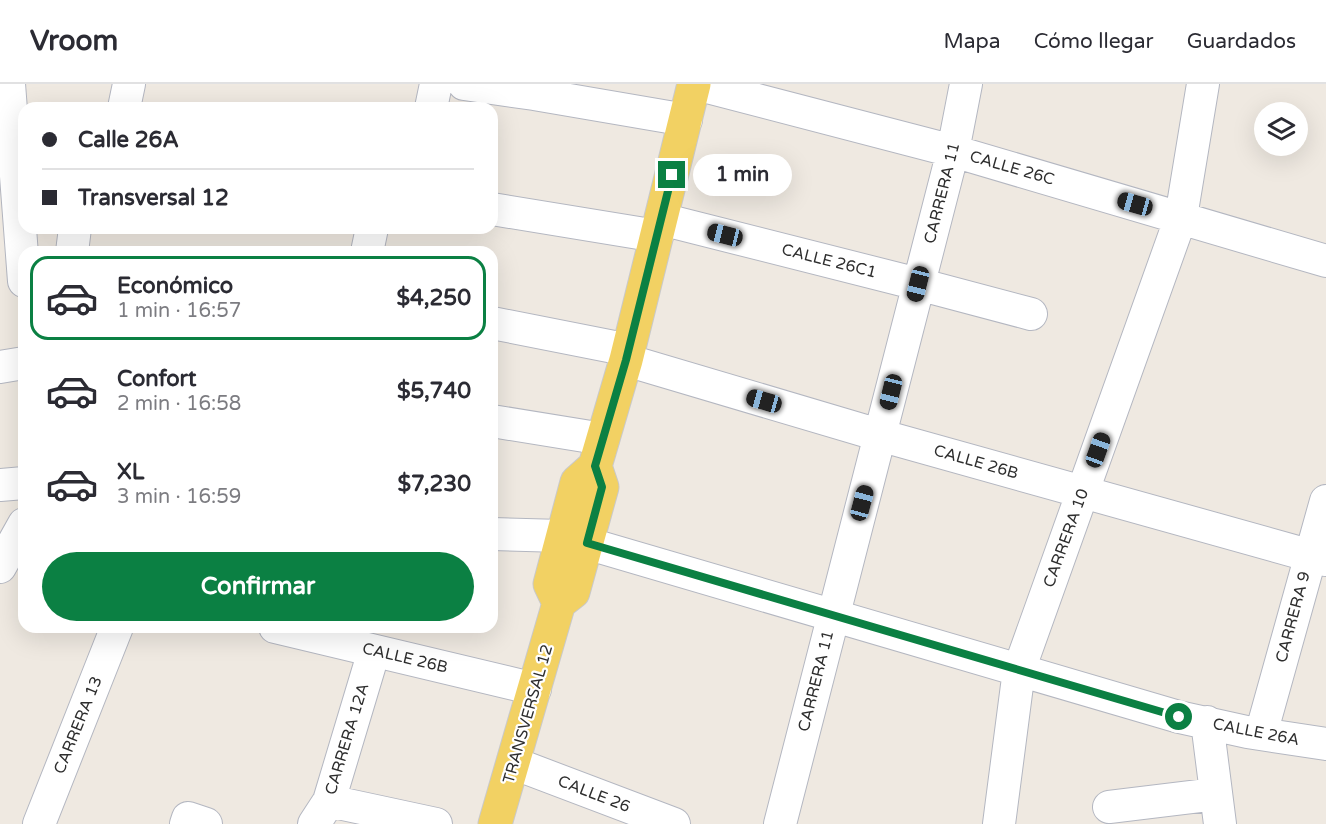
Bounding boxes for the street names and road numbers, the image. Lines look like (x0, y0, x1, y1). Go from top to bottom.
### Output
street label: CARRERA 11 (920, 140, 964, 246)
street label: CALLE 26C (967, 146, 1057, 190)
street label: CALLE 26C1 (779, 240, 879, 282)
street label: CALLE 26B (931, 440, 1021, 484)
street label: CARRERA 10 (1039, 486, 1093, 590)
street label: CARRERA 9 (1271, 569, 1315, 665)
street label: CARRERA 11 (794, 628, 838, 734)
street label: CALLE 26B (360, 638, 450, 678)
street label: TRANSVERSAL 12 (499, 642, 557, 786)
street label: CARRERA 13 (49, 673, 107, 777)
street label: CARRERA 12A (321, 681, 373, 797)
street label: CALLE 26A (1211, 714, 1301, 750)
street label: CALLE 26 (555, 771, 633, 817)

